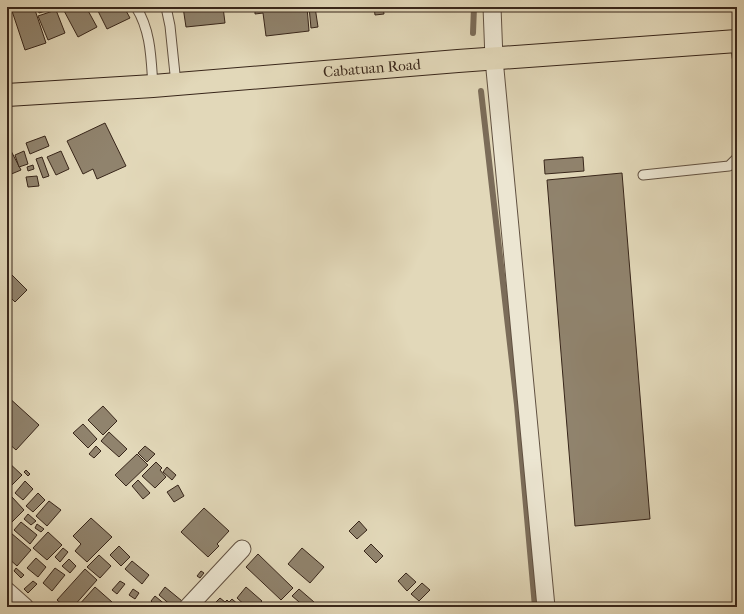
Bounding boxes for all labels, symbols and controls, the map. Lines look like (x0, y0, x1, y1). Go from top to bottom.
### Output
street label: Cabatuan Road (322, 55, 422, 81)

